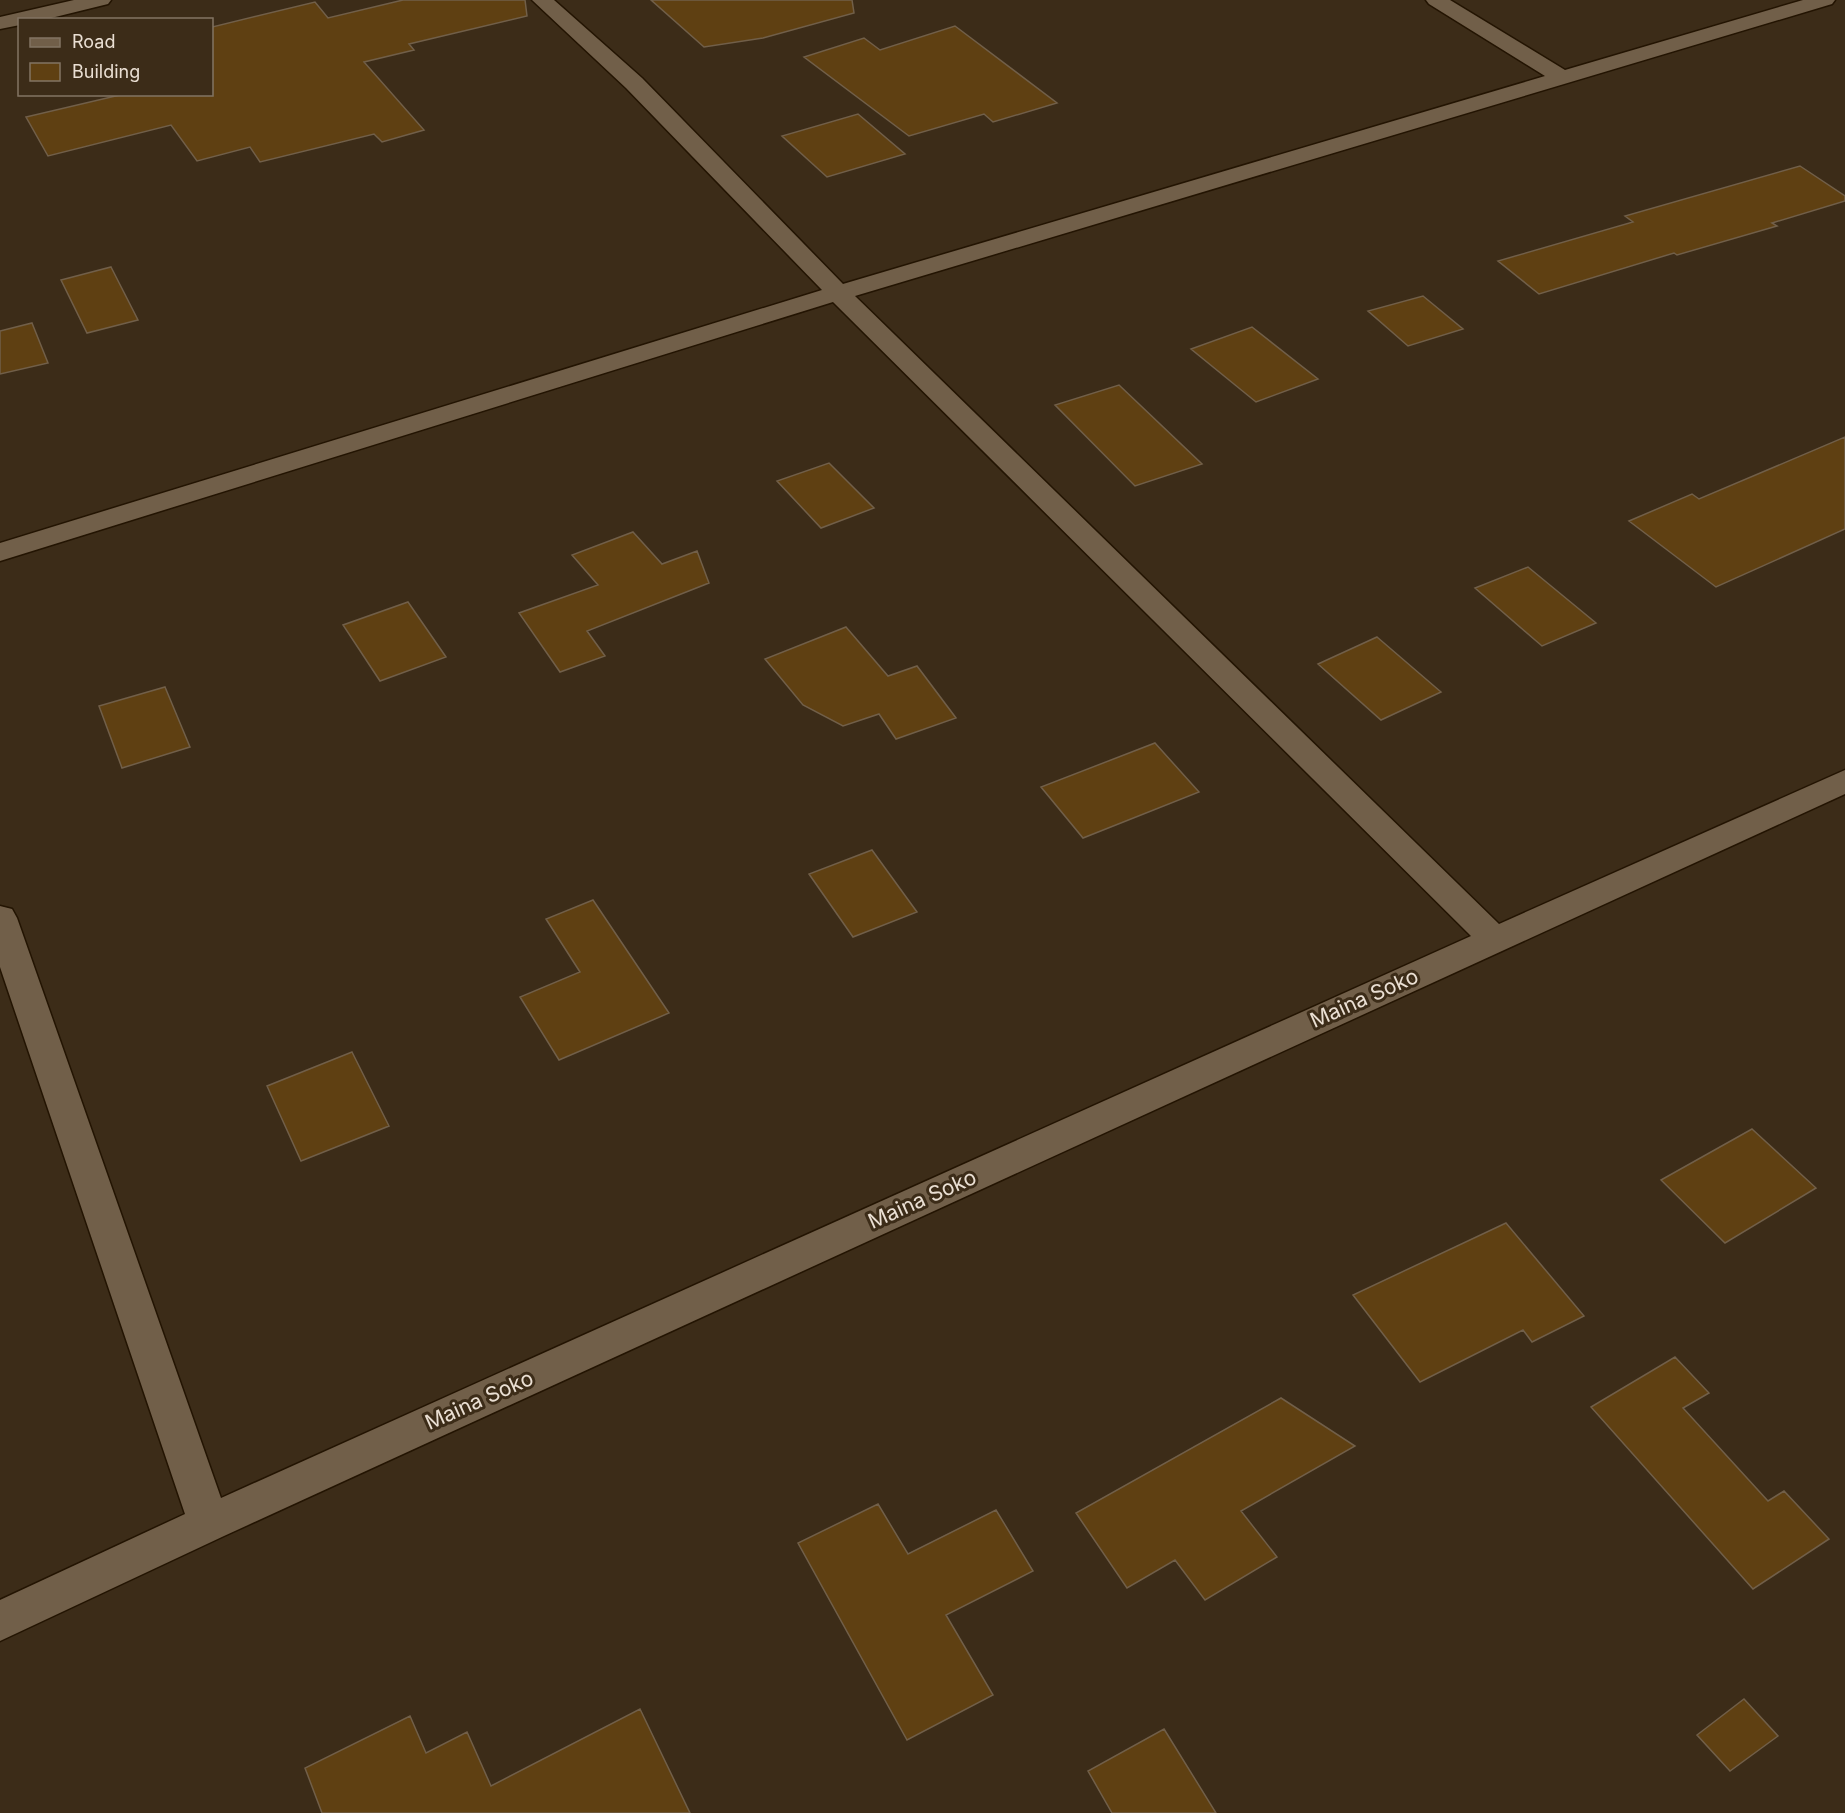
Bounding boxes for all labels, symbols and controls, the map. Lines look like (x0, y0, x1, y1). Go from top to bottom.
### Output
legend (18, 18, 213, 96)
text: Road (72, 31, 115, 52)
text: Building (72, 61, 140, 82)
street label: Maina Soko (1306, 963, 1422, 1033)
street label: Maina Soko (864, 1164, 980, 1234)
street label: Maina Soko (421, 1365, 537, 1435)

